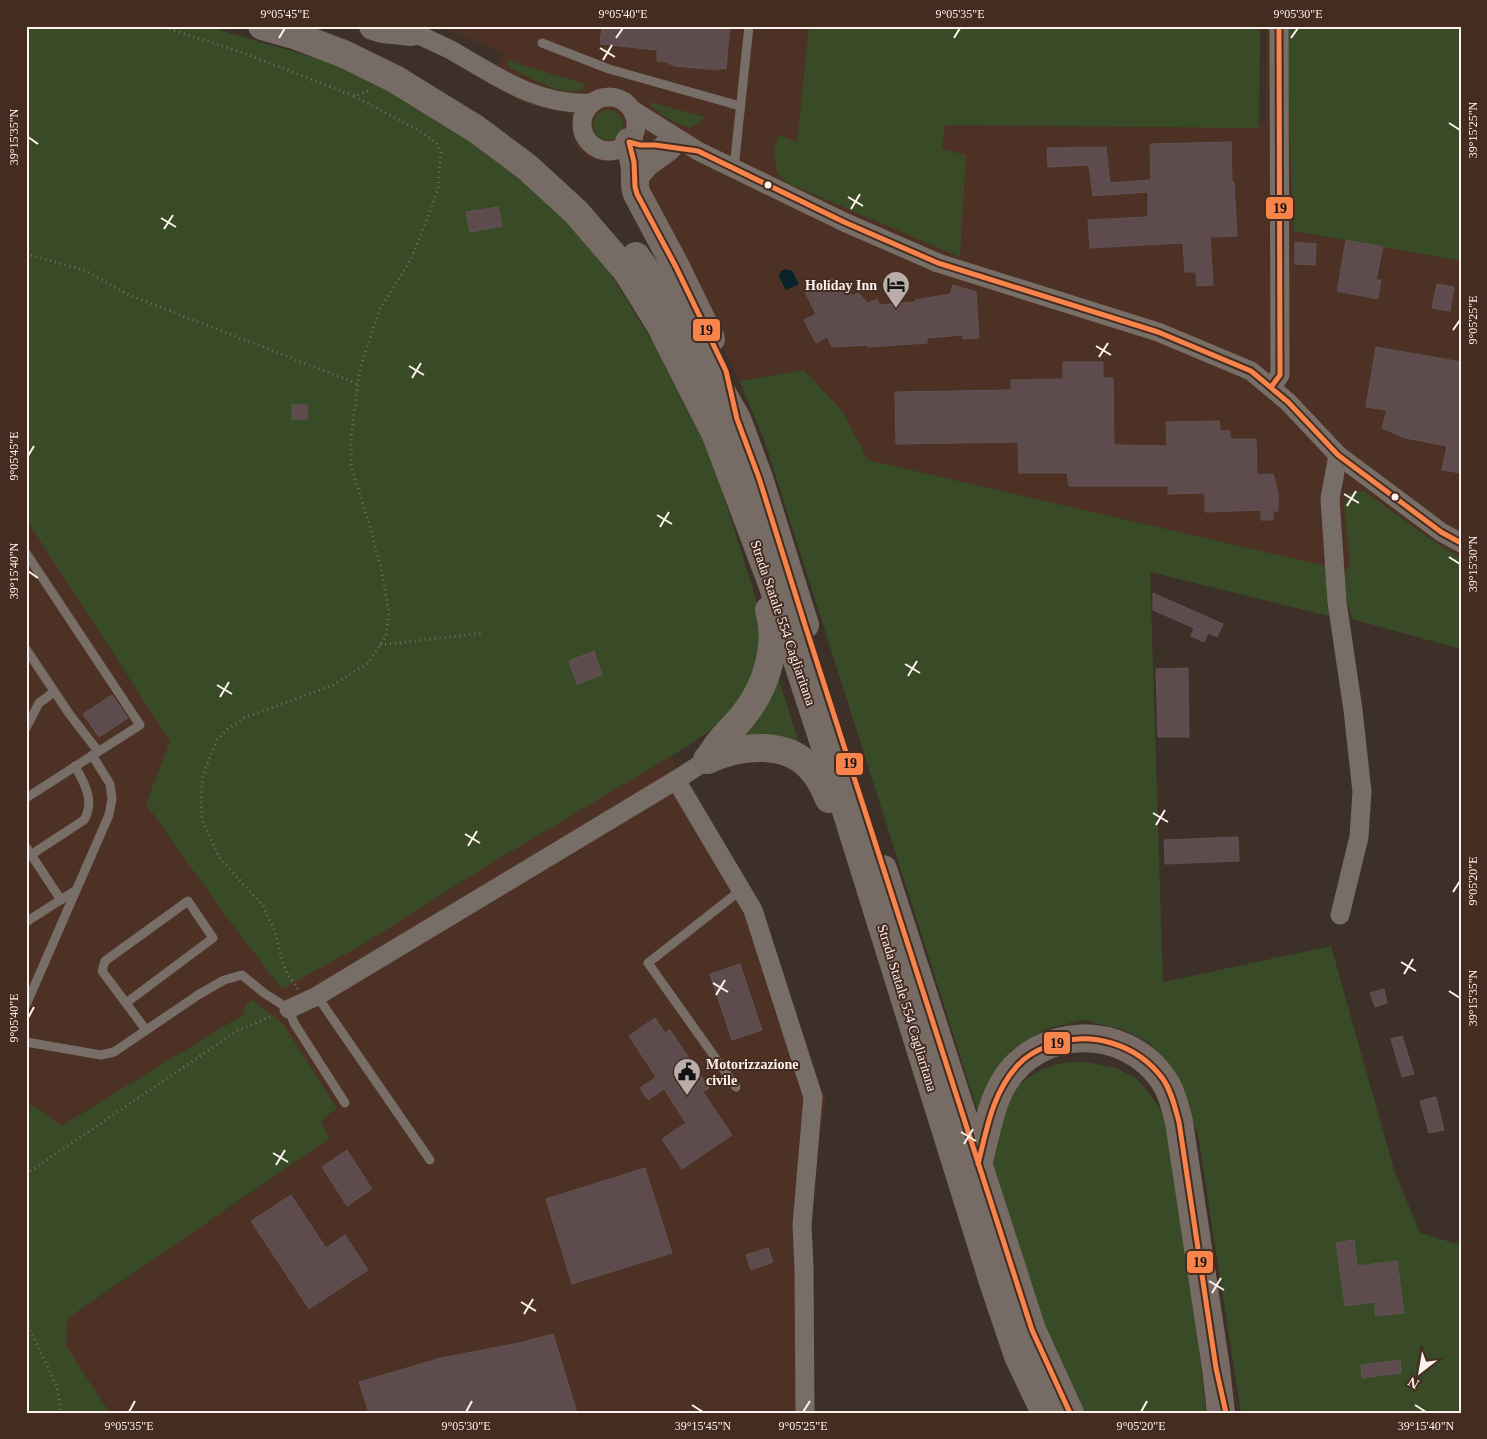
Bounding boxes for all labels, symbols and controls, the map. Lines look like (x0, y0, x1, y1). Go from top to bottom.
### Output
text: 9°05'45"E (260, 7, 310, 21)
text: 9°05'40"E (598, 7, 648, 21)
text: 9°05'35"E (935, 7, 985, 21)
text: 9°05'30"E (1273, 7, 1323, 21)
text: 39°15'25"N (1466, 101, 1480, 158)
text: 39°15'35"N (7, 108, 21, 165)
unlabelled marker (763, 180, 773, 190)
line badge: 19 (1265, 196, 1294, 220)
text: 19 (1273, 201, 1287, 216)
hotel icon: Holiday Inn (881, 270, 911, 309)
place label: Holiday Inn (805, 278, 877, 293)
text: 9°05'25"E (1466, 295, 1480, 345)
line badge: 19 (692, 318, 721, 342)
text: 19 (699, 323, 713, 338)
text: 9°05'45"E (7, 431, 21, 481)
unlabelled marker (1390, 492, 1400, 502)
text: 39°15'30"N (1466, 535, 1480, 592)
street label: Strada Statale 554 Cagliaritana (748, 538, 819, 708)
text: 39°15'40"N (7, 542, 21, 599)
line badge: 19 (835, 752, 864, 776)
text: 19 (843, 756, 857, 771)
text: 9°05'20"E (1466, 856, 1480, 906)
street label: Strada Statale 554 Cagliaritana (874, 923, 940, 1094)
text: 39°15'35"N (1466, 969, 1480, 1026)
text: 9°05'40"E (7, 993, 21, 1043)
line badge: 19 (1043, 1031, 1071, 1055)
text: 19 (1050, 1036, 1064, 1051)
public building icon: Motorizzazione civile (672, 1057, 702, 1096)
place label: Motorizzazione civile (706, 1057, 799, 1088)
line badge: 19 (1186, 1250, 1214, 1274)
text: 19 (1193, 1255, 1207, 1270)
north arrow (1394, 1346, 1444, 1396)
text: N (1405, 1374, 1422, 1392)
text: 9°05'35"E (104, 1419, 154, 1433)
text: 9°05'30"E (441, 1419, 491, 1433)
text: 39°15'45"N (675, 1419, 732, 1433)
text: 9°05'25"E (778, 1419, 828, 1433)
text: 9°05'20"E (1116, 1419, 1166, 1433)
text: 39°15'40"N (1398, 1419, 1455, 1433)

